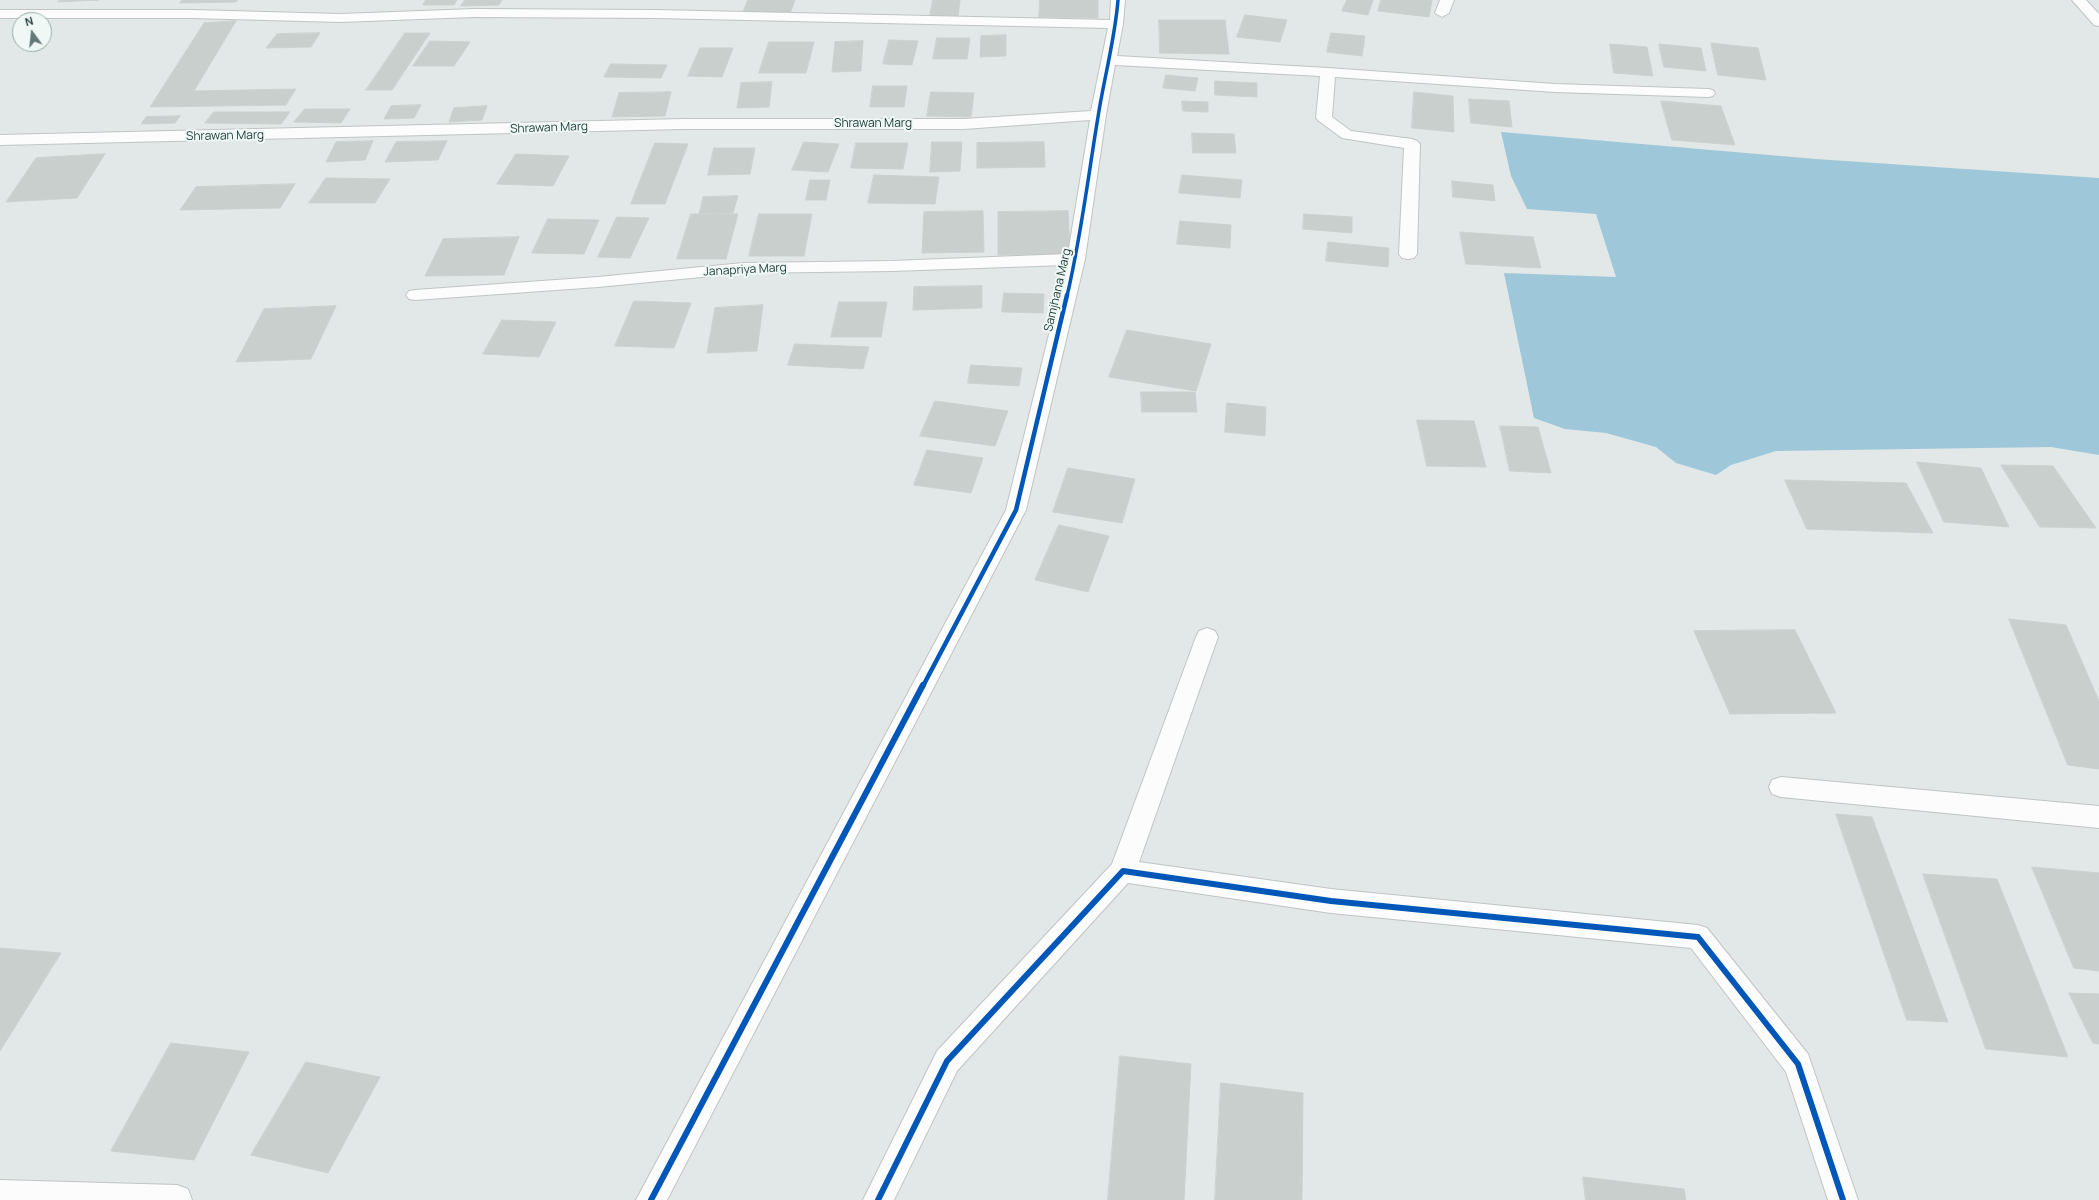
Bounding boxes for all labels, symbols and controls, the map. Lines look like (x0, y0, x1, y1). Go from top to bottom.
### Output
north arrow (12, 12, 52, 52)
text: N (23, 13, 35, 29)
street label: Shrawan Marg (834, 117, 912, 131)
street label: Shrawan Marg (510, 119, 588, 137)
street label: Shrawan Marg (186, 128, 264, 144)
street label: Samjhana Marg (1041, 247, 1075, 333)
street label: Janapriya Marg (703, 261, 787, 279)

